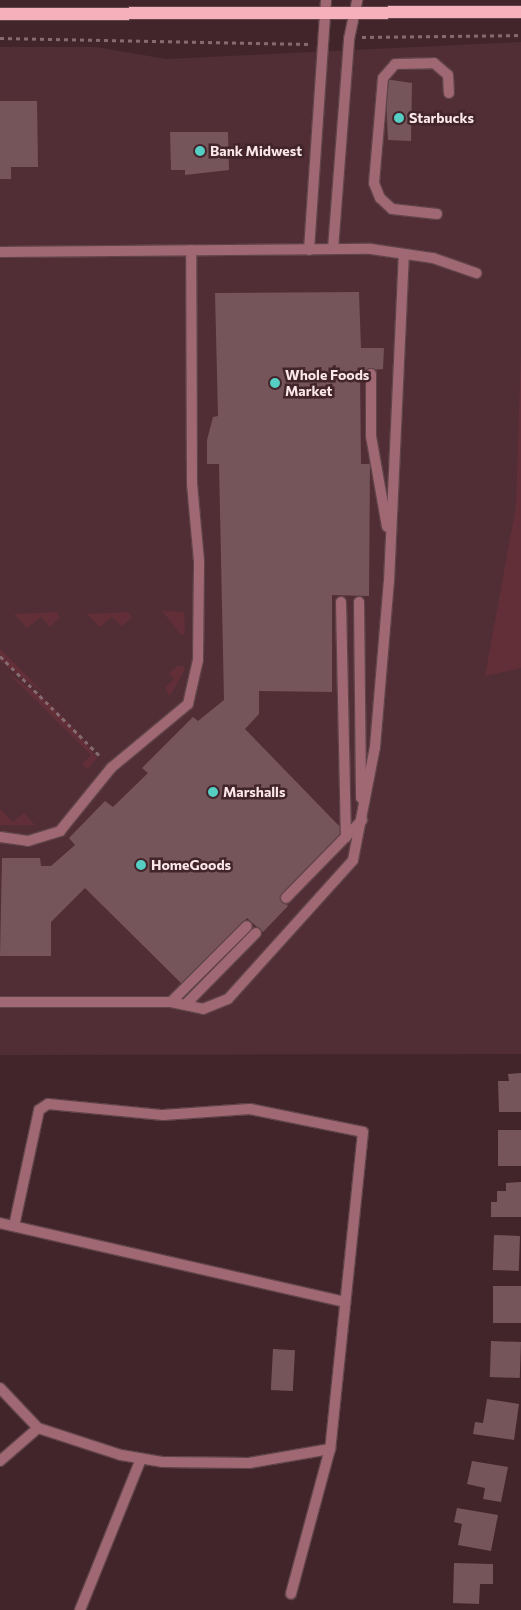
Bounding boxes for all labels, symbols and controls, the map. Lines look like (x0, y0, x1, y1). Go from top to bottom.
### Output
place label: Starbucks (409, 110, 474, 126)
marker: Starbucks (393, 112, 405, 124)
place label: Bank Midwest (210, 143, 302, 159)
marker: Bank Midwest (194, 145, 206, 157)
place label: Whole Foods Market (285, 367, 369, 400)
marker: Whole Foods Market (269, 377, 281, 389)
place label: Marshalls (223, 784, 285, 800)
marker: Marshalls (207, 786, 219, 798)
place label: HomeGoods (151, 857, 231, 873)
marker: HomeGoods (135, 859, 147, 871)

